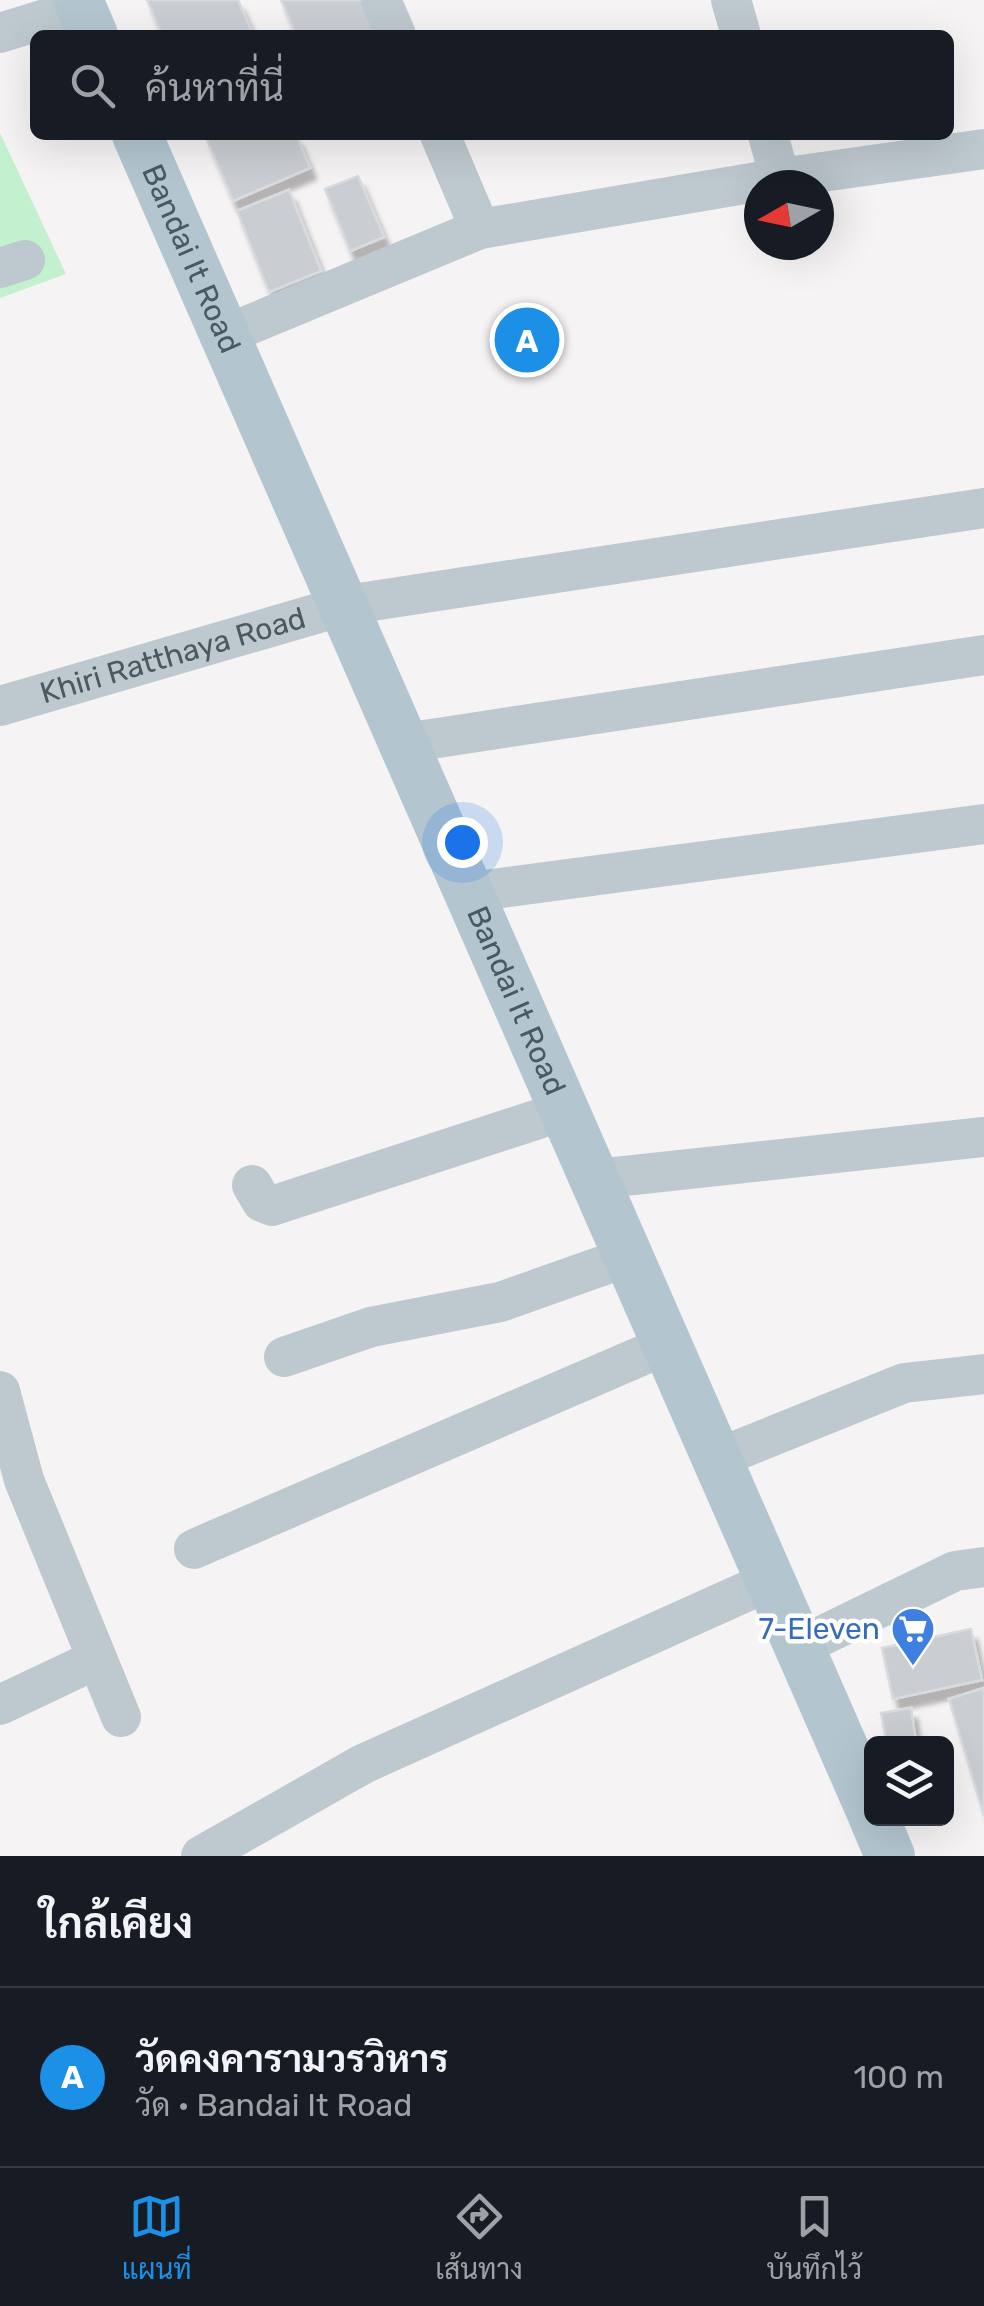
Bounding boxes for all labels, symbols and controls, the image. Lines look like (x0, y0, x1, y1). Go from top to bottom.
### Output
search box (30, 30, 954, 140)
icon: search (65, 58, 120, 113)
text: ค้นหาที่นี่ (145, 65, 284, 111)
street label: Bandai It Road (134, 159, 248, 359)
north arrow (744, 170, 834, 260)
pin: A (494, 302, 560, 378)
street label: Khiri Ratthaya Road (36, 600, 310, 711)
your location (437, 817, 488, 868)
street label: Bandai It Road (459, 901, 573, 1100)
supermarket icon: 7-Eleven (890, 1606, 936, 1667)
place label: 7-Eleven (759, 1611, 880, 1647)
map controls (864, 1736, 954, 1826)
button: layers (864, 1736, 954, 1826)
text: ใกล้เคียง (40, 1899, 193, 1949)
text: วัดคงคารามวรวิหาร (135, 2036, 448, 2082)
text: A (61, 2058, 84, 2096)
text: 100 m (853, 2058, 944, 2096)
text: วัด · Bandai It Road (135, 2086, 412, 2124)
tab: แผนที่ (122, 2189, 192, 2286)
tab: เส้นทาง (435, 2189, 523, 2286)
tab: บันทึกไว้ (766, 2189, 862, 2286)

